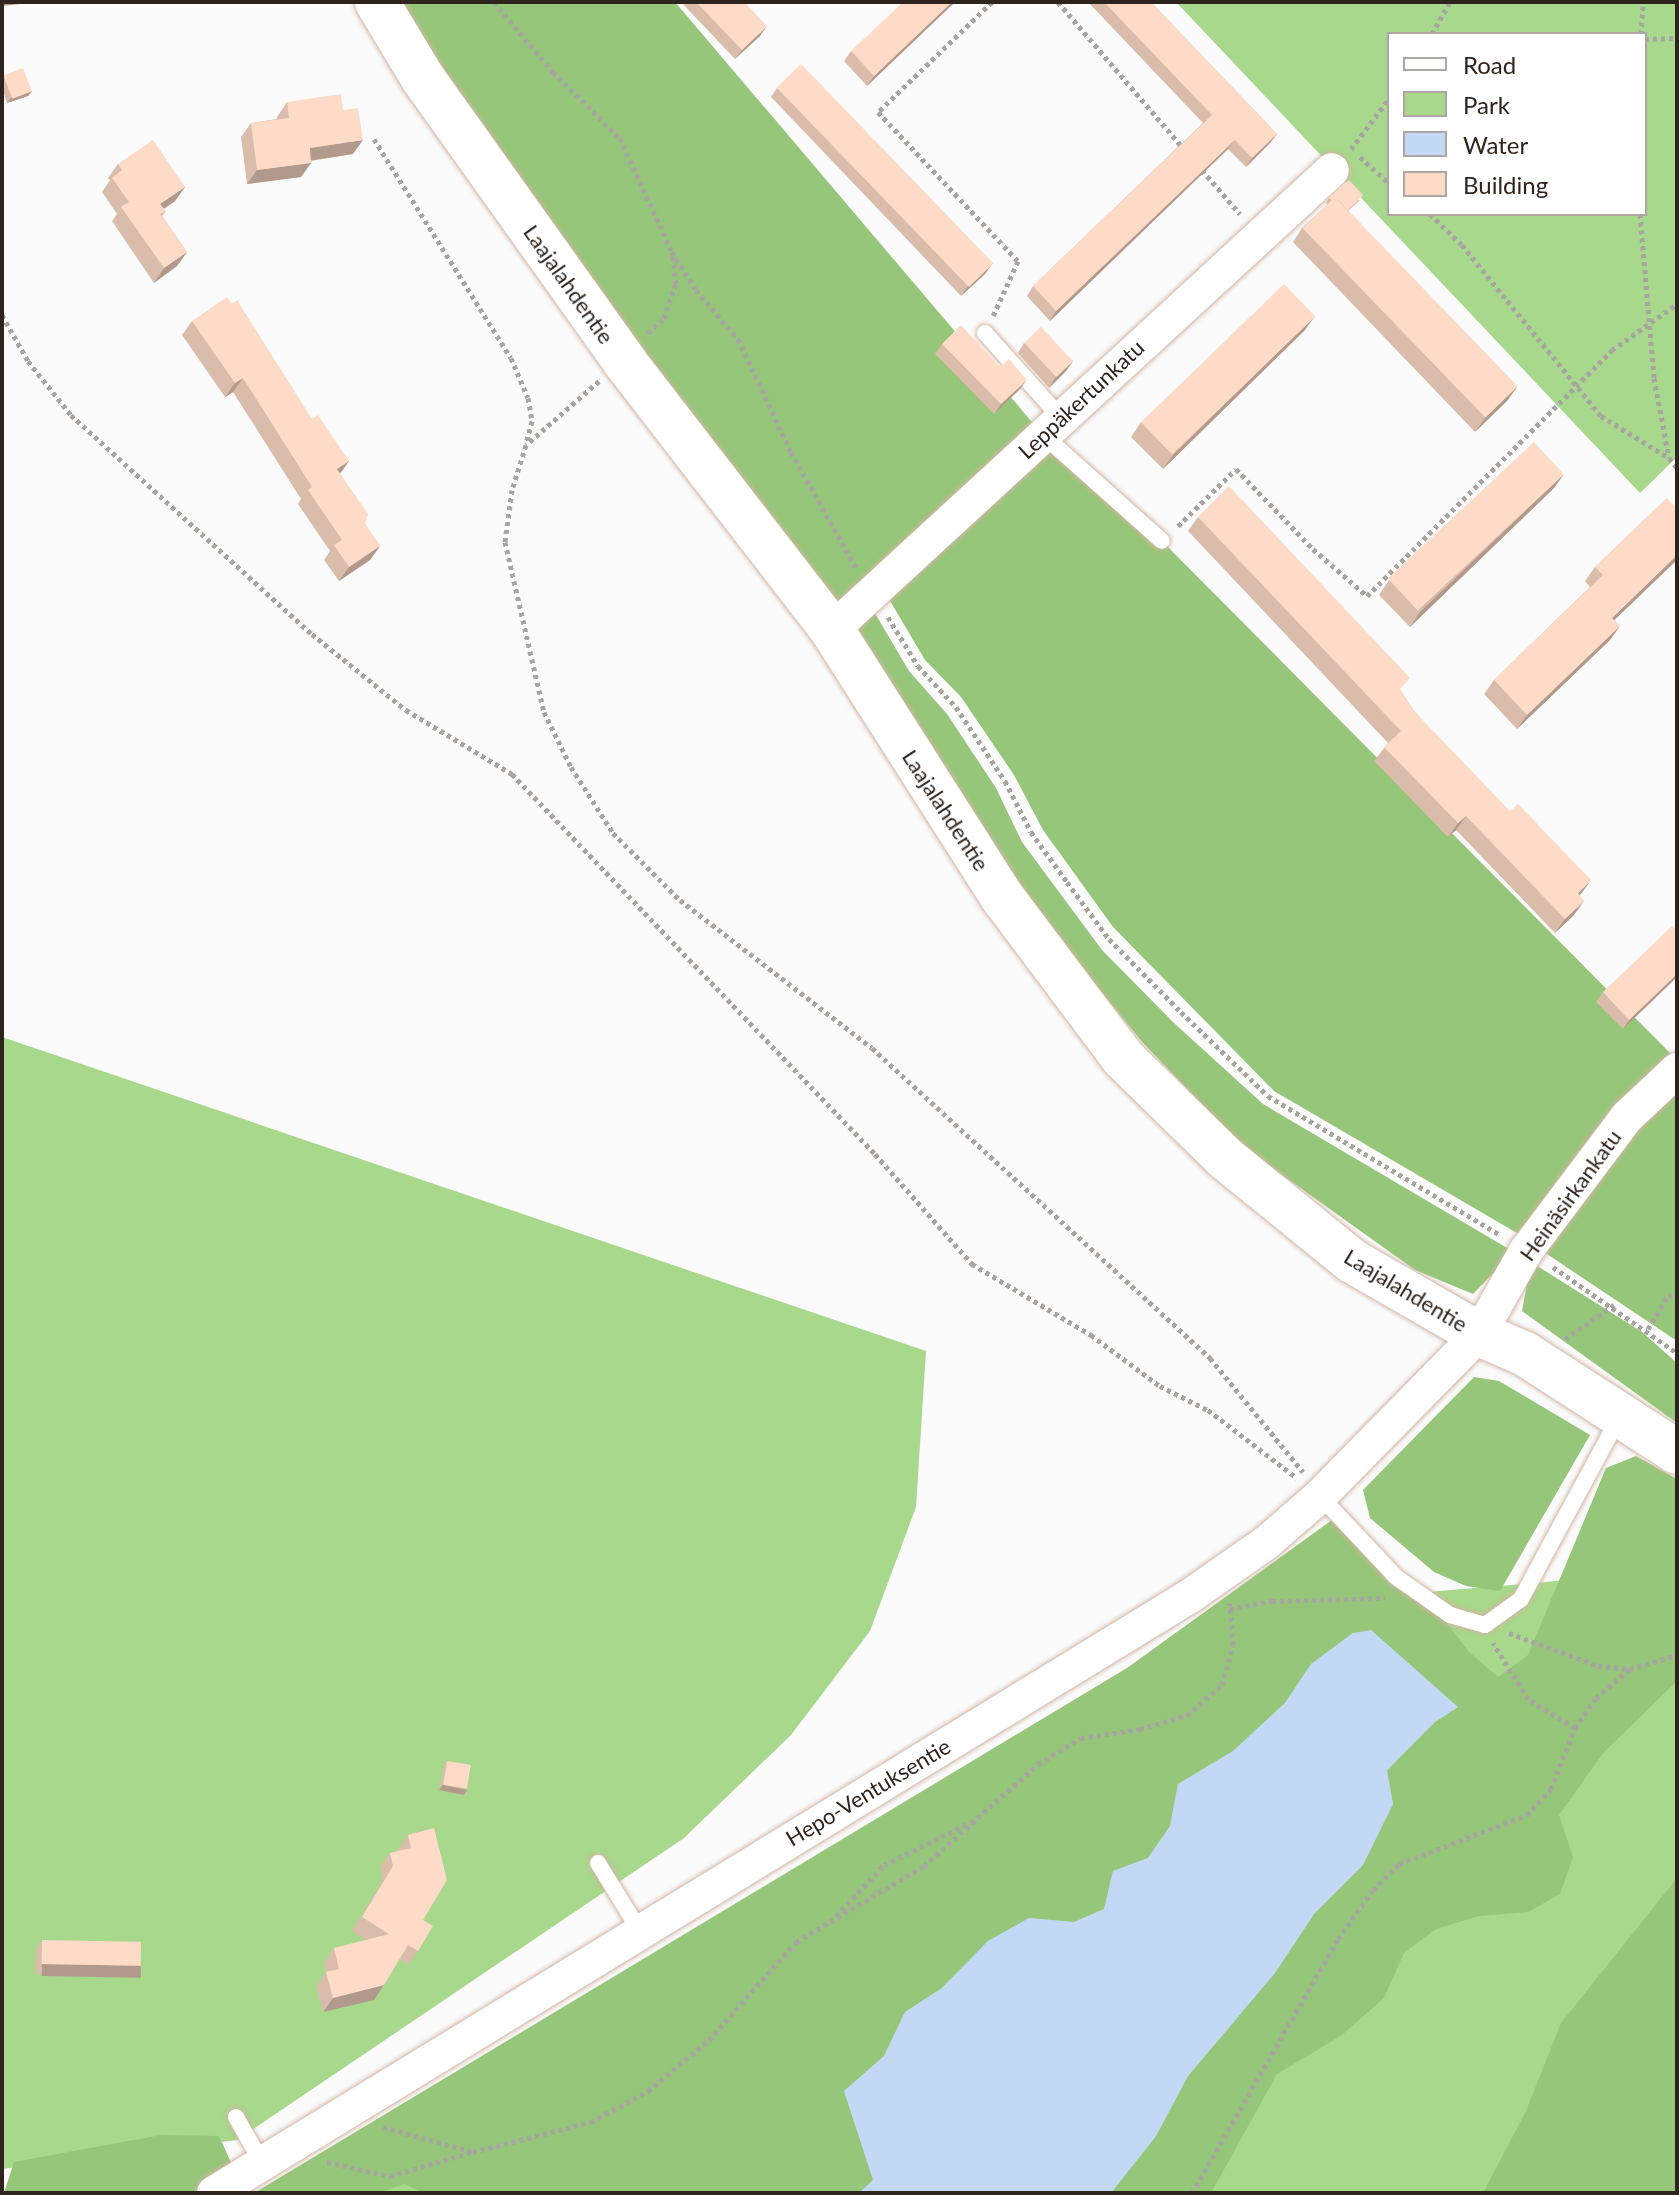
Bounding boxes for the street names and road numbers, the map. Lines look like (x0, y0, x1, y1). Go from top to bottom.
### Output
street label: Laajalahdentie (518, 219, 620, 349)
street label: Leppäkertunkatu (1013, 334, 1149, 464)
street label: Laajalahdentie (897, 745, 995, 875)
street label: Heinäsirkankatu (1514, 1124, 1626, 1266)
street label: Laajalahdentie (1340, 1243, 1472, 1337)
street label: Hepo-Ventuksentie (781, 1733, 955, 1851)

